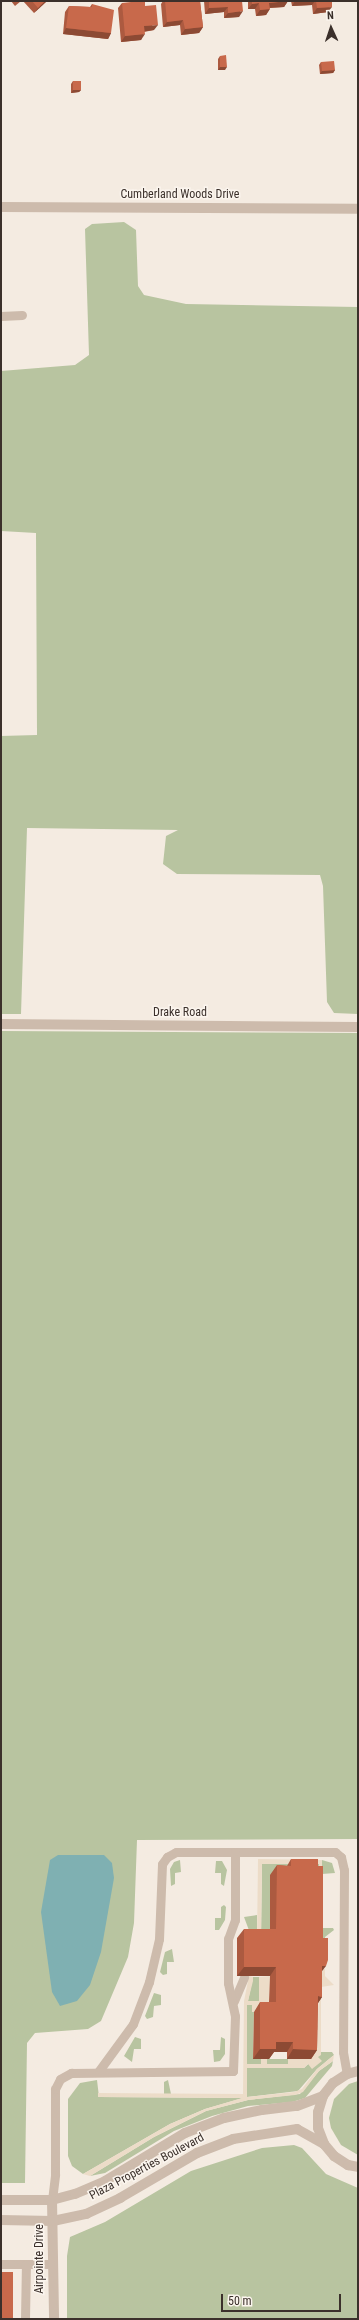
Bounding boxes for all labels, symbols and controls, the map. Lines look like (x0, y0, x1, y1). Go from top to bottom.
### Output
north arrow (311, 8, 351, 48)
text: N (327, 9, 334, 22)
street label: Cumberland Woods Drive (121, 188, 239, 202)
street label: Drake Road (153, 1006, 207, 1020)
street label: Plaza Properties Boulevard (87, 2131, 207, 2203)
street label: Airpointe Drive (33, 2224, 47, 2294)
scale bar (223, 2286, 343, 2312)
text: 50 m (228, 2294, 252, 2308)

